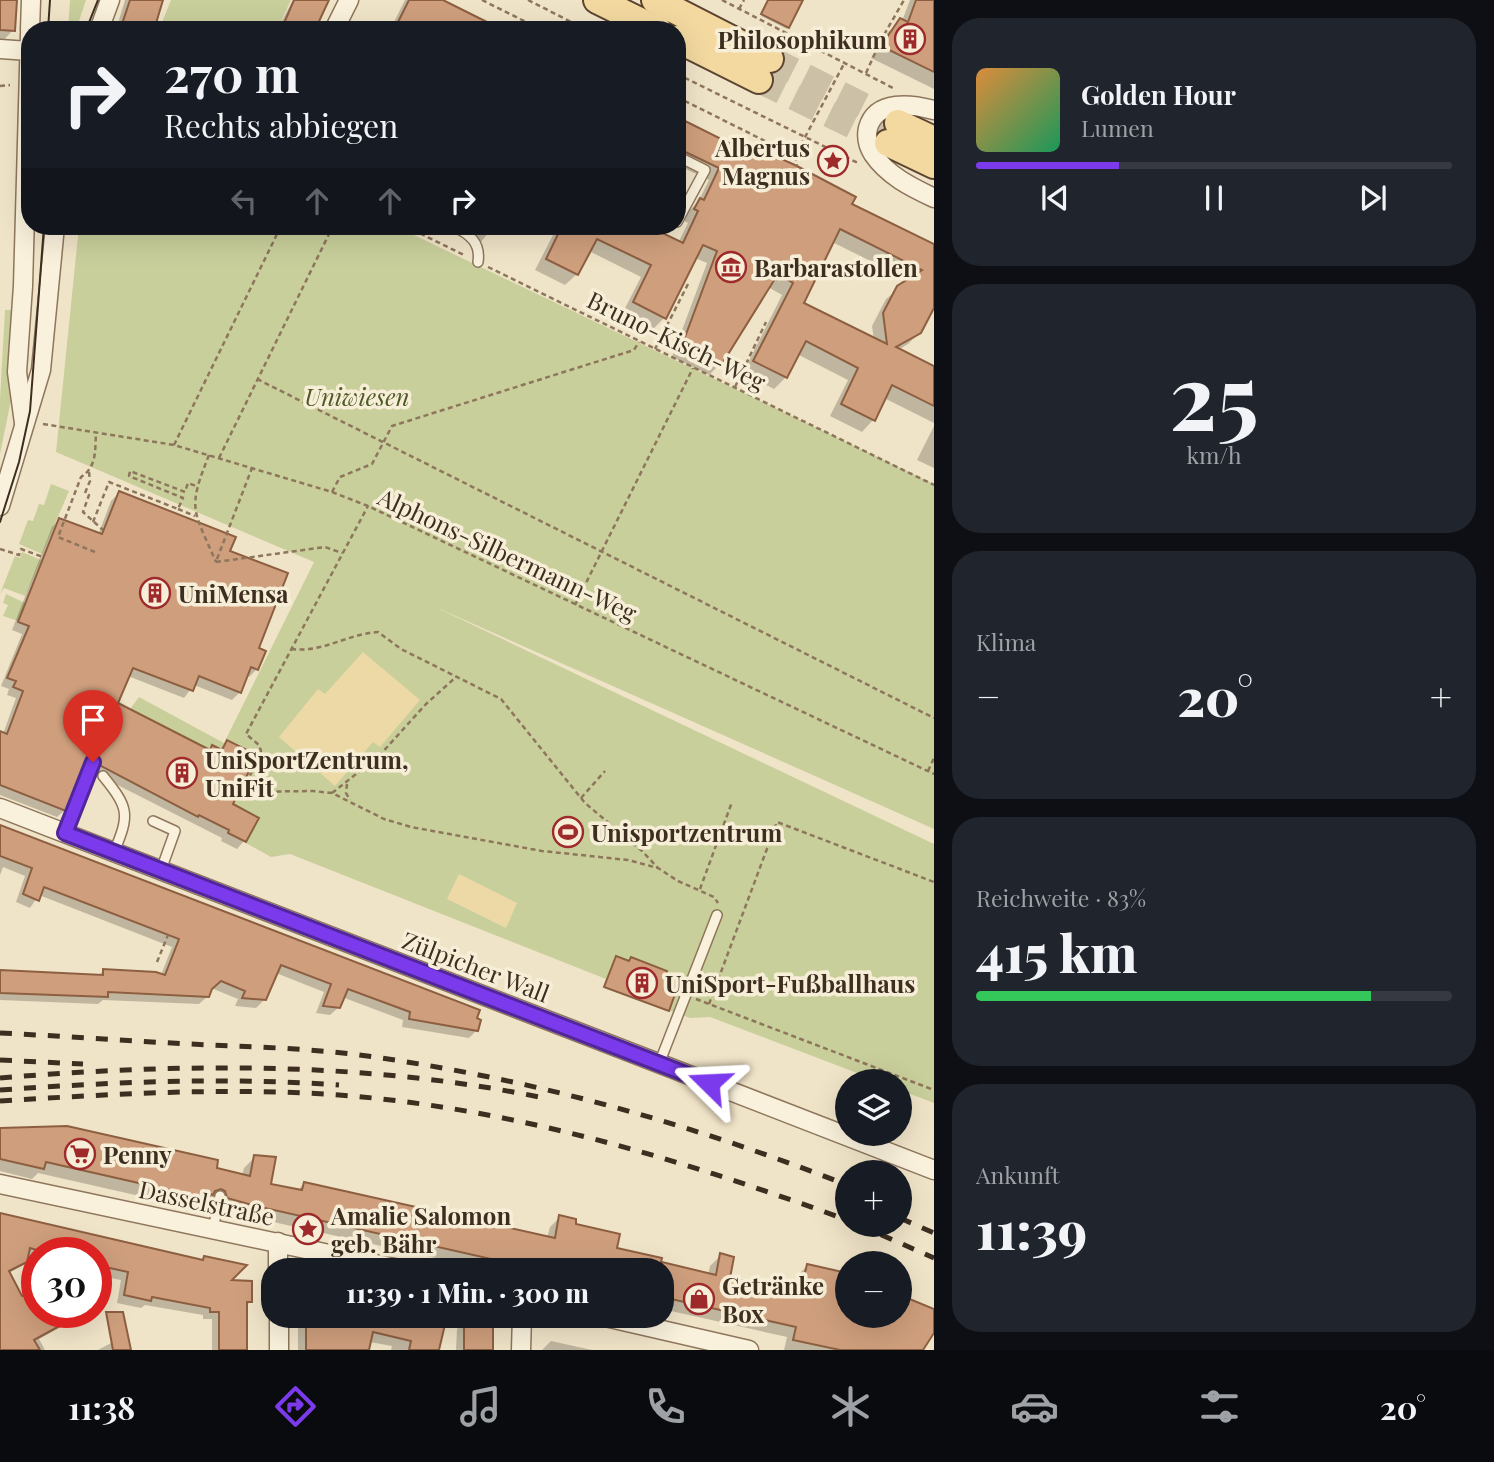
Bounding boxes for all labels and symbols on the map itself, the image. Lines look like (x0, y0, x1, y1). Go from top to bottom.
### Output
building icon: Philosophikum (893, 22, 927, 56)
place label: Philosophikum (717, 23, 887, 55)
place label: Albertus Magnus (714, 131, 810, 191)
place icon: Albertus Magnus (816, 144, 850, 178)
museum icon: Barbarastollen (714, 250, 748, 284)
place label: Barbarastollen (754, 251, 918, 283)
street label: Bruno-Kisch-Weg (582, 283, 772, 397)
park label: Uniwiesen (305, 380, 409, 412)
street label: Alphons-Silbermann-Weg (373, 480, 643, 628)
building icon: UniMensa (138, 576, 172, 610)
place label: UniMensa (178, 577, 289, 609)
pin (63, 690, 123, 762)
place label: UniSportZentrum, UniFit (205, 743, 409, 803)
building icon: UniSportZentrum, UniFit (165, 756, 199, 790)
sports icon: Unisportzentrum (551, 815, 585, 849)
place label: Unisportzentrum (591, 816, 782, 848)
street label: Zülpicher Wall (398, 923, 554, 1009)
building icon: UniSport-Fußballhaus (625, 966, 659, 1000)
place label: UniSport-Fußballhaus (665, 967, 915, 999)
position arrow (672, 1046, 746, 1120)
supermarket icon: Penny (63, 1137, 97, 1171)
place label: Penny (103, 1138, 172, 1170)
street label: Dasselstraße (136, 1172, 278, 1232)
place label: Amalie Salomon geb. Bähr (330, 1199, 511, 1259)
place icon: Amalie Salomon geb. Bähr (291, 1212, 325, 1246)
speed limit sign: 30 (21, 1237, 112, 1328)
place label: Getränke Box (722, 1269, 824, 1329)
shop icon: Getränke Box (682, 1282, 716, 1316)

